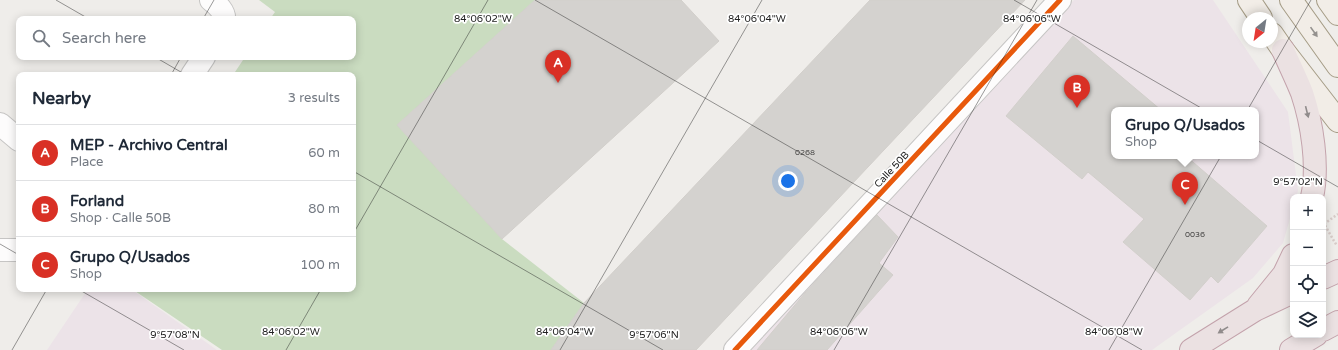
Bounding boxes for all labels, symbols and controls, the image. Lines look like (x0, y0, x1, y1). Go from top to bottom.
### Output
north arrow (1242, 12, 1278, 48)
text: 84°06'02"W (454, 13, 512, 25)
text: 84°06'04"W (728, 13, 786, 25)
text: 84°06'06"W (1003, 13, 1061, 25)
search box (16, 16, 356, 60)
one-way arrow (1310, 26, 1318, 37)
icon: search (30, 27, 52, 49)
text: Search here (62, 29, 146, 47)
pin: A (545, 50, 571, 83)
pin: B (1064, 75, 1090, 108)
text: Nearby (32, 88, 91, 109)
text: 3 results (288, 90, 340, 106)
one-way arrow (1304, 106, 1310, 118)
popup (1111, 107, 1259, 159)
text: Grupo Q/Usados (1125, 116, 1245, 134)
text: Shop (1125, 134, 1157, 150)
text: MEP - Archivo Central (70, 136, 228, 154)
text: A (40, 145, 50, 161)
text: 60 m (308, 145, 340, 161)
house number: 0268 (795, 148, 815, 157)
street label: Calle 50B (872, 149, 912, 190)
text: Place (70, 154, 103, 170)
your location (778, 171, 798, 191)
pin: C (1172, 172, 1198, 205)
text: 9°57'02"N (1273, 176, 1323, 188)
text: Forland (70, 192, 124, 210)
map controls (1290, 194, 1326, 338)
button: + (1290, 194, 1326, 230)
text: B (40, 201, 50, 217)
text: 80 m (308, 201, 340, 217)
text: Shop · Calle 50B (70, 210, 171, 226)
house number: 0036 (1185, 230, 1205, 239)
button: − (1290, 230, 1326, 266)
text: Grupo Q/Usados (70, 248, 190, 266)
text: C (40, 257, 50, 273)
text: 100 m (300, 257, 340, 273)
text: Shop (70, 266, 102, 282)
button: locate (1290, 266, 1326, 302)
button: layers (1290, 302, 1326, 338)
text: 84°06'02"W (262, 326, 320, 338)
text: 84°06'04"W (536, 326, 594, 338)
text: 84°06'06"W (810, 326, 868, 338)
text: 84°06'08"W (1085, 326, 1143, 338)
one-way arrow (1218, 326, 1228, 334)
text: 9°57'08"N (150, 329, 200, 341)
text: 9°57'06"N (629, 329, 679, 341)

